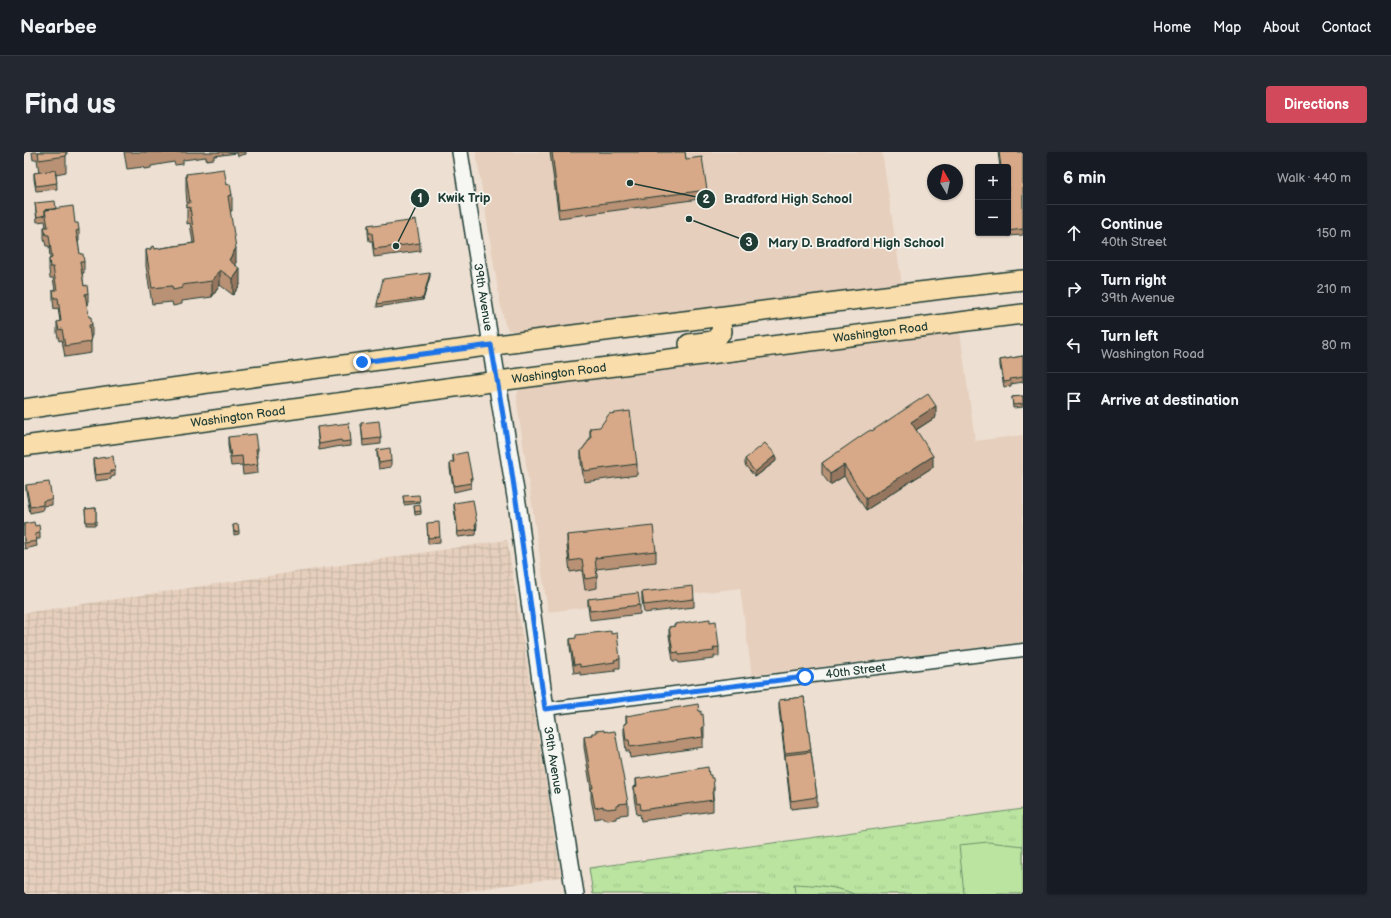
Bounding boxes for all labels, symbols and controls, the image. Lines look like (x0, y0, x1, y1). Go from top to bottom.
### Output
text: Nearbee (20, 16, 97, 39)
text: Home (1153, 19, 1191, 36)
text: Map (1213, 19, 1241, 36)
text: About (1263, 19, 1300, 36)
text: Contact (1322, 19, 1371, 36)
button: Directions (1266, 86, 1367, 123)
text: Find us (24, 88, 116, 121)
north arrow (927, 164, 963, 200)
map controls (975, 164, 1011, 236)
button: + (975, 164, 1011, 200)
text: 6 min (1063, 168, 1106, 188)
text: Walk · 440 m (1277, 170, 1351, 186)
callout: Kwik Trip (410, 185, 498, 210)
callout: Bradford High School (696, 186, 860, 211)
text: Kwik Trip (438, 190, 491, 206)
text: 1 (417, 191, 423, 206)
text: Bradford High School (724, 191, 852, 207)
text: 2 (702, 192, 710, 207)
button: − (975, 200, 1011, 236)
text: Continue (1101, 215, 1163, 234)
icon: ahead (1063, 222, 1085, 244)
text: 150 m (1317, 225, 1351, 241)
callout: Mary D. Bradford High School (739, 230, 952, 255)
text: 40th Street (1101, 234, 1167, 250)
text: 3 (745, 235, 753, 250)
text: Mary D. Bradford High School (768, 235, 944, 251)
street label: 39th Avenue (470, 262, 496, 332)
text: Turn right (1101, 271, 1166, 290)
icon: right (1063, 278, 1085, 300)
text: 210 m (1317, 281, 1351, 297)
text: 39th Avenue (1101, 290, 1175, 306)
street label: Washington Road (832, 319, 929, 346)
text: Turn left (1101, 327, 1158, 346)
icon: left (1063, 334, 1085, 356)
text: 80 m (1322, 337, 1351, 353)
text: Washington Road (1101, 346, 1204, 362)
route end (353, 353, 371, 371)
street label: Washington Road (511, 360, 607, 387)
icon: arrive (1063, 390, 1085, 412)
text: Arrive at destination (1101, 391, 1239, 410)
street label: Washington Road (190, 403, 286, 431)
street label: 40th Street (825, 659, 887, 682)
route start (796, 668, 814, 686)
street label: 39th Avenue (540, 725, 566, 795)

